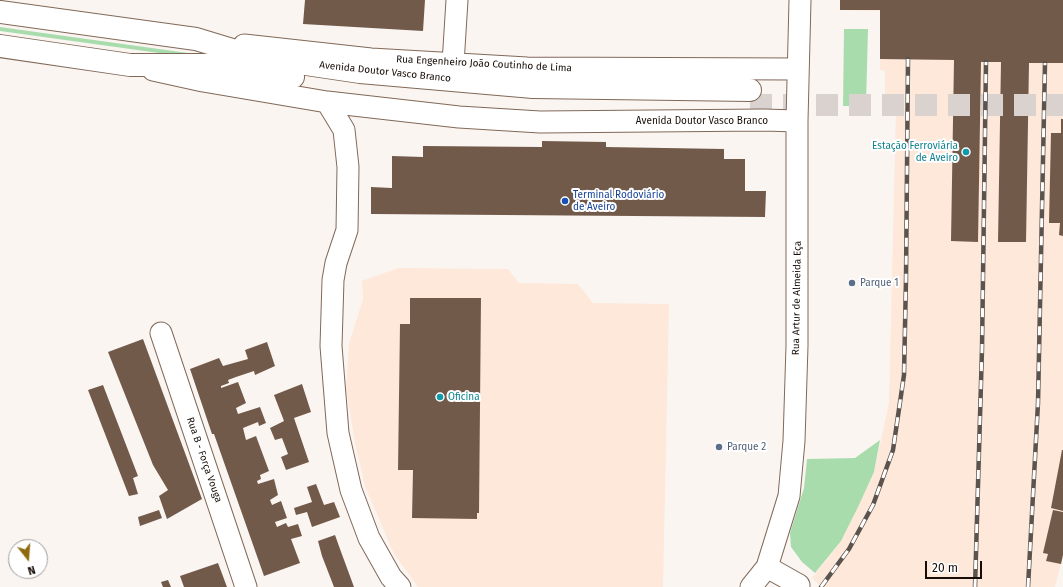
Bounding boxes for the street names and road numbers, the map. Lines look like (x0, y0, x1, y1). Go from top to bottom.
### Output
street label: Rua Engenheiro João Coutinho de Lima (396, 53, 572, 75)
street label: Avenida Doutor Vasco Branco (319, 59, 451, 85)
street label: Avenida Doutor Vasco Branco (636, 115, 768, 127)
street label: Rua Artur de Almeida Eça (790, 241, 804, 355)
street label: Rua B - Força Vouga (184, 416, 224, 504)

